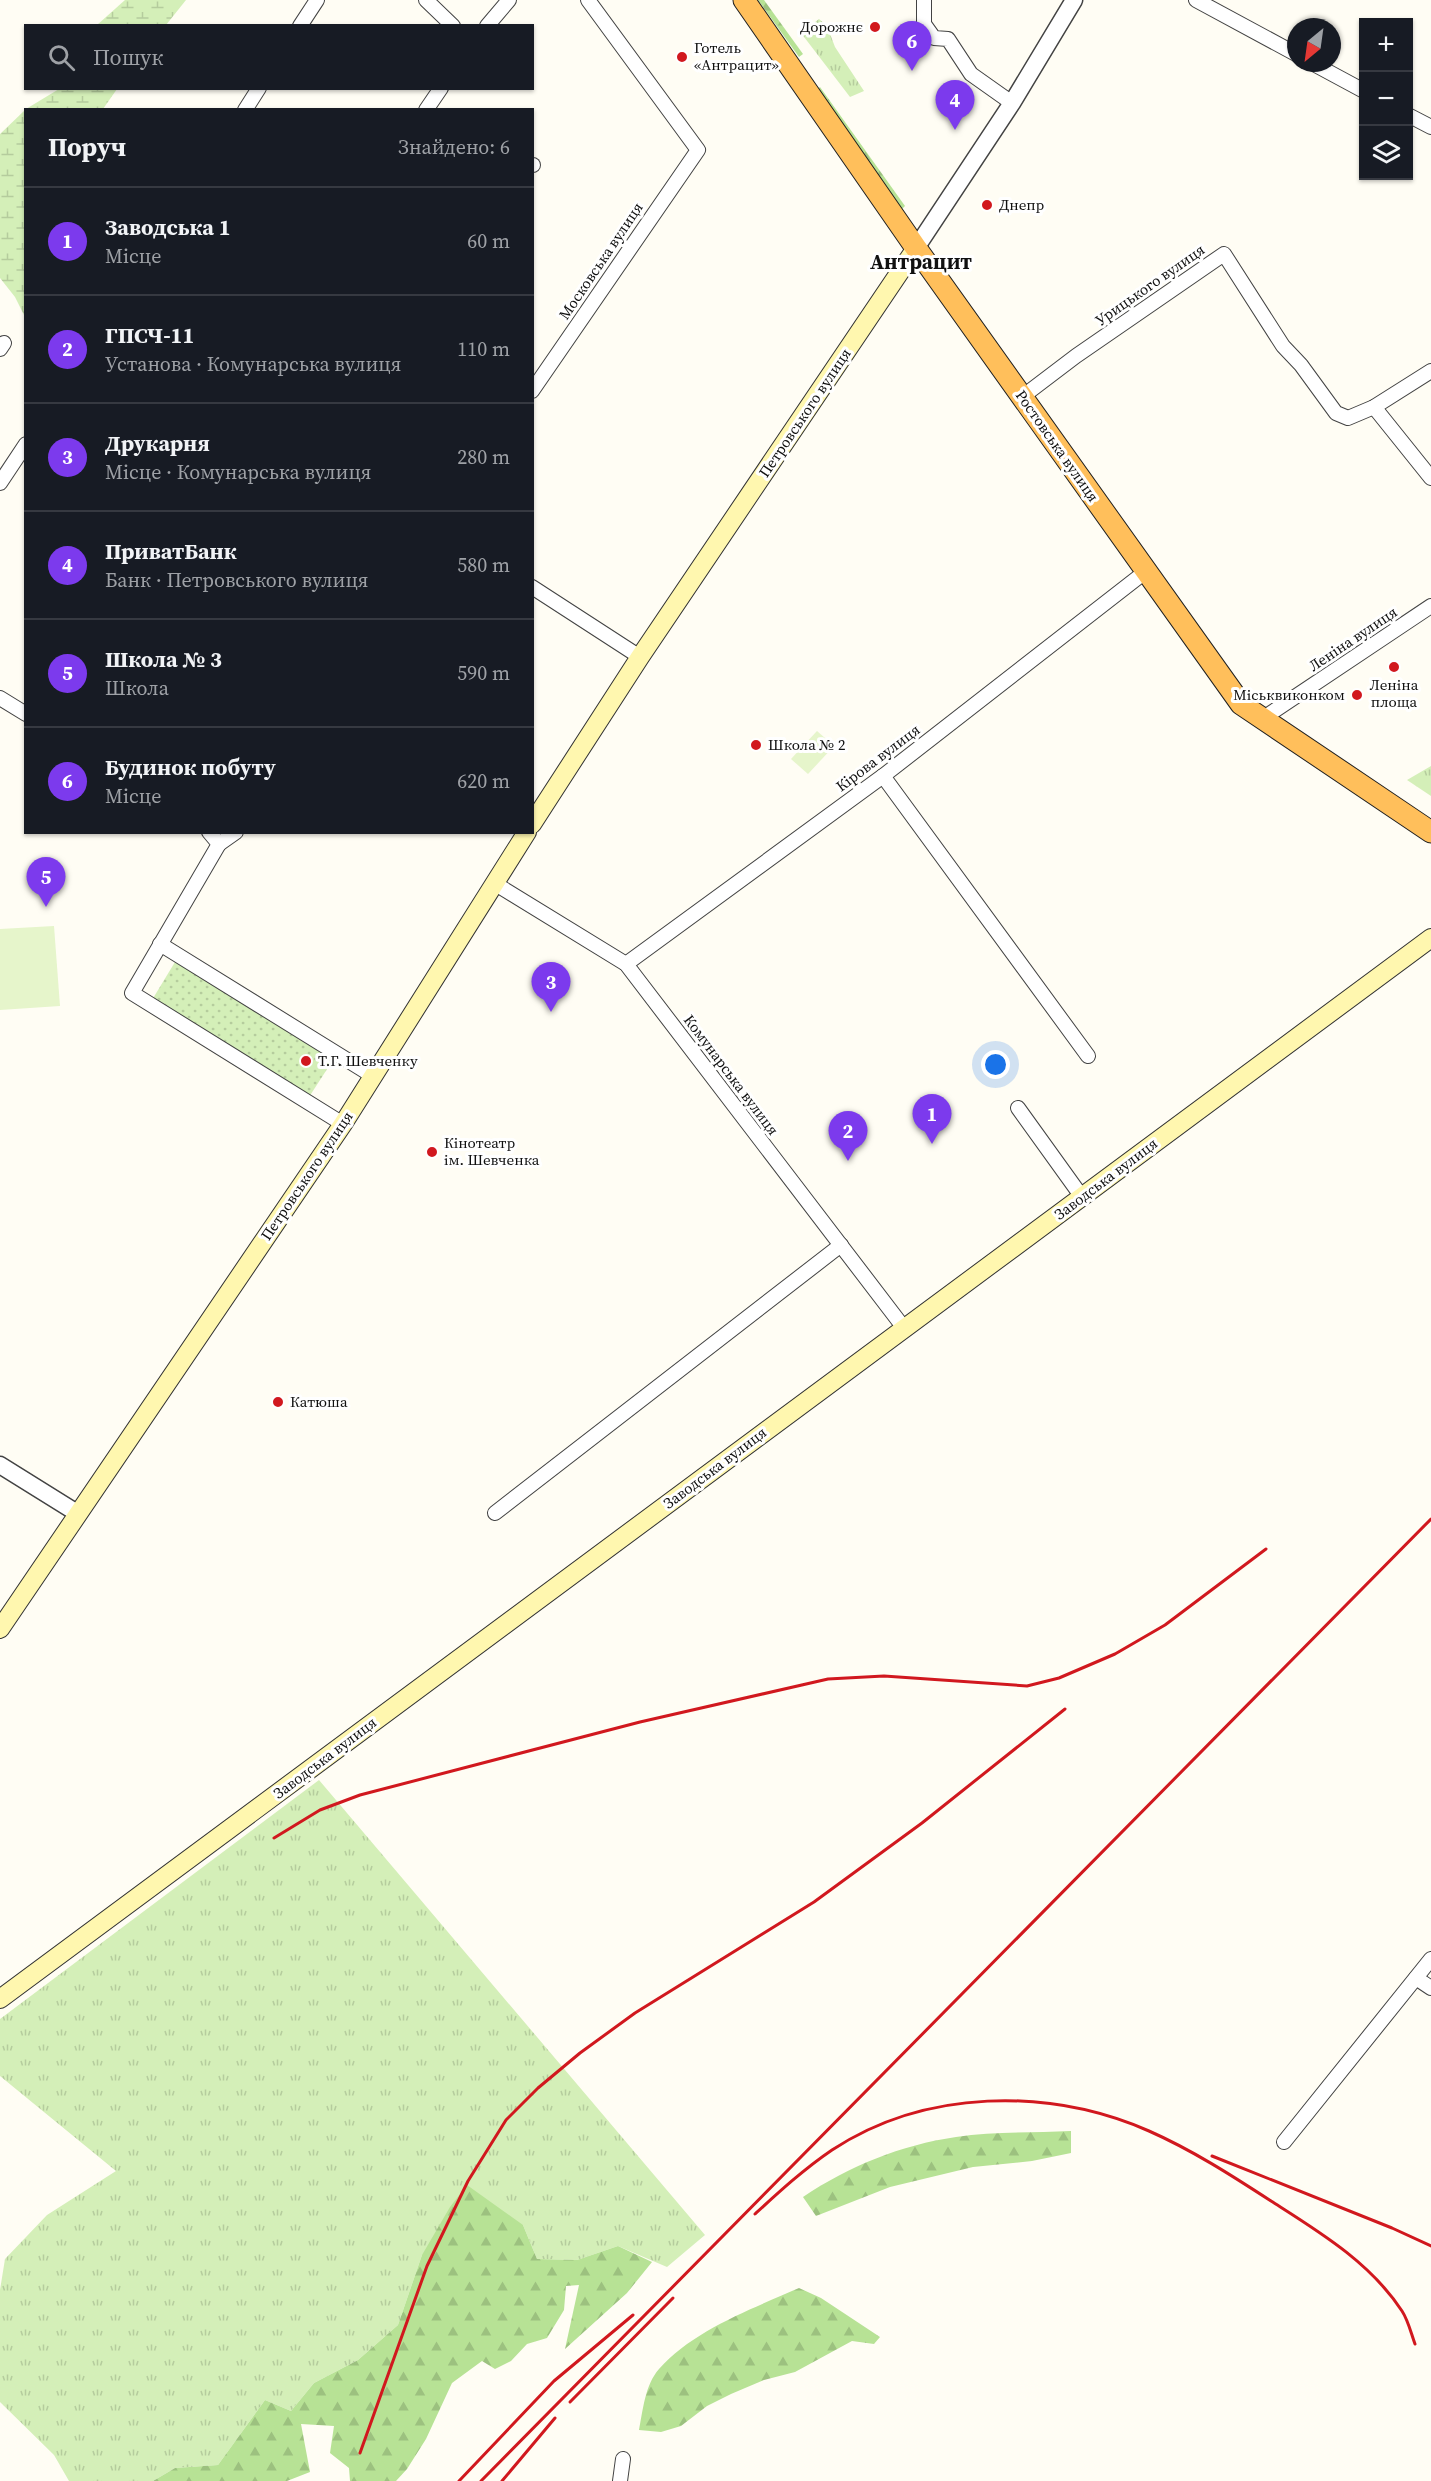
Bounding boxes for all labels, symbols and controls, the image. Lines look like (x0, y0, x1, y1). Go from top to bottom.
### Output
place label: Дорожнє (800, 16, 863, 37)
north arrow (1287, 18, 1341, 72)
map controls (1359, 18, 1413, 180)
button: + (1359, 18, 1413, 72)
marker: Дорожнє (868, 20, 882, 34)
pin: 6 (892, 22, 932, 71)
search box (24, 24, 534, 90)
place label: Готель «Антрацит» (694, 37, 779, 75)
icon: search (45, 41, 78, 74)
text: Пошук (93, 42, 164, 72)
marker: Готель «Антрацит» (675, 50, 689, 64)
button: − (1359, 72, 1413, 126)
pin: 4 (936, 80, 974, 130)
button: layers (1359, 126, 1413, 180)
text: Поруч (48, 129, 126, 165)
text: Знайдено: 6 (398, 133, 510, 161)
place label: Днепр (999, 194, 1045, 215)
street label: Московська вулиця (554, 198, 648, 323)
marker: Днепр (980, 198, 994, 212)
text: Заводська 1 (105, 212, 231, 242)
text: 1 (62, 227, 73, 255)
text: 60 m (467, 227, 510, 255)
street label: Урицького вулиця (1091, 239, 1209, 330)
text: Місце (105, 242, 161, 270)
district label: Антрацит (870, 247, 972, 276)
text: ГПСЧ-11 (105, 320, 194, 350)
text: 2 (62, 335, 73, 363)
text: 110 m (457, 335, 510, 363)
street label: Петровського вулиця (754, 344, 856, 481)
text: Установа · Комунарська вулиця (105, 350, 401, 378)
street label: Ростовська вулиця (1011, 385, 1104, 506)
text: Друкарня (105, 428, 210, 458)
text: 3 (62, 443, 73, 471)
text: 280 m (457, 443, 510, 471)
text: Місце · Комунарська вулиця (105, 458, 372, 486)
text: ПриватБанк (105, 536, 237, 566)
text: 4 (62, 551, 73, 579)
text: 580 m (457, 551, 510, 579)
text: Банк · Петровського вулиця (105, 566, 368, 594)
street label: Леніна вулиця (1304, 601, 1401, 676)
text: Школа № 3 (105, 644, 222, 674)
text: 5 (62, 659, 73, 687)
text: 590 m (457, 659, 510, 687)
marker: Леніна площа (1387, 660, 1401, 674)
text: Школа (105, 674, 169, 702)
place label: Леніна площа (1370, 674, 1419, 712)
place label: Міськвиконком (1233, 684, 1345, 705)
marker: Міськвиконком (1350, 688, 1364, 702)
street label: Кірова вулиця (831, 719, 924, 796)
place label: Школа № 2 (768, 734, 846, 755)
marker: Школа № 2 (749, 738, 763, 752)
text: Будинок побуту (105, 752, 276, 782)
text: 6 (62, 767, 73, 795)
text: 620 m (457, 767, 510, 795)
text: Місце (105, 782, 161, 810)
pin: 5 (26, 858, 66, 907)
pin: 3 (532, 962, 570, 1012)
street label: Комунарська вулиця (679, 1010, 784, 1139)
place label: Т.Г. Шевченку (318, 1050, 418, 1071)
your location (981, 1050, 1010, 1079)
marker: Т.Г. Шевченку (299, 1054, 313, 1068)
pin: 1 (912, 1094, 952, 1144)
street label: Петровського вулиця (256, 1107, 358, 1244)
pin: 2 (828, 1112, 868, 1161)
place label: Кінотеатр ім. Шевченка (444, 1132, 540, 1170)
street label: Заводська вулиця (1050, 1133, 1162, 1224)
marker: Кінотеатр ім. Шевченка (425, 1145, 439, 1159)
place label: Катюша (290, 1391, 348, 1412)
marker: Катюша (271, 1395, 285, 1409)
street label: Заводська вулиця (659, 1422, 771, 1513)
street label: Заводська вулиця (269, 1712, 381, 1803)

